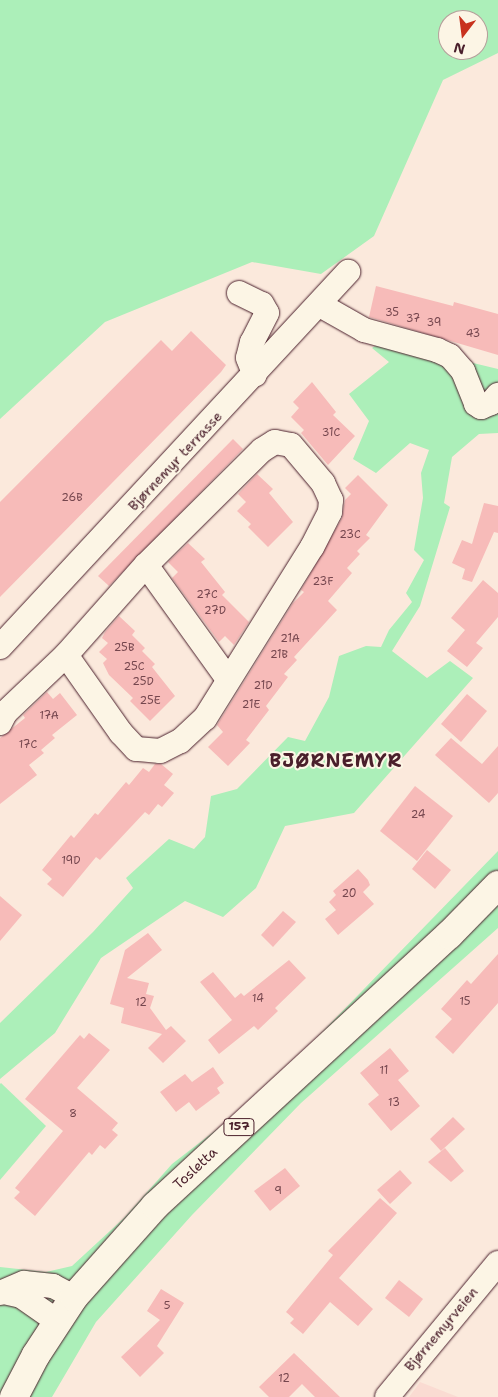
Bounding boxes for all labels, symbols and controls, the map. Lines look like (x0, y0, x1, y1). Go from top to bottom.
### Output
north arrow (438, 10, 488, 60)
text: N (452, 38, 467, 59)
house number: 35 (385, 306, 399, 320)
house number: 37 (406, 312, 420, 326)
house number: 39 (427, 316, 441, 330)
house number: 43 (466, 327, 480, 341)
street label: Bjørnemyr terrasse (125, 408, 225, 514)
house number: 31C (322, 426, 340, 440)
house number: 26B (61, 491, 83, 505)
house number: 23C (339, 528, 361, 542)
house number: 23F (312, 575, 334, 589)
house number: 27C (196, 588, 218, 602)
house number: 27D (204, 604, 226, 618)
house number: 21A (280, 632, 300, 646)
house number: 25B (114, 641, 134, 655)
house number: 21B (270, 648, 288, 662)
house number: 25C (124, 660, 144, 674)
house number: 25D (132, 675, 154, 689)
house number: 21D (253, 679, 273, 693)
house number: 25E (139, 694, 161, 708)
house number: 21E (242, 698, 260, 712)
house number: 17A (39, 709, 59, 723)
house number: 17C (19, 738, 37, 752)
district label: BJØRNEMYR (268, 750, 404, 772)
house number: 24 (411, 808, 425, 822)
house number: 19D (61, 854, 81, 868)
house number: 20 (341, 887, 357, 901)
house number: 14 (252, 992, 264, 1006)
house number: 15 (459, 995, 471, 1009)
house number: 12 (135, 996, 147, 1010)
house number: 11 (380, 1064, 388, 1078)
house number: 13 (388, 1096, 400, 1110)
house number: 8 (69, 1107, 77, 1121)
road number: 157 (223, 1118, 255, 1136)
street label: Tosletta (169, 1143, 221, 1193)
house number: 9 (274, 1184, 282, 1198)
street label: Bjørnemyrveien (401, 1283, 481, 1375)
house number: 5 (164, 1299, 170, 1313)
house number: 12 (278, 1372, 290, 1386)

